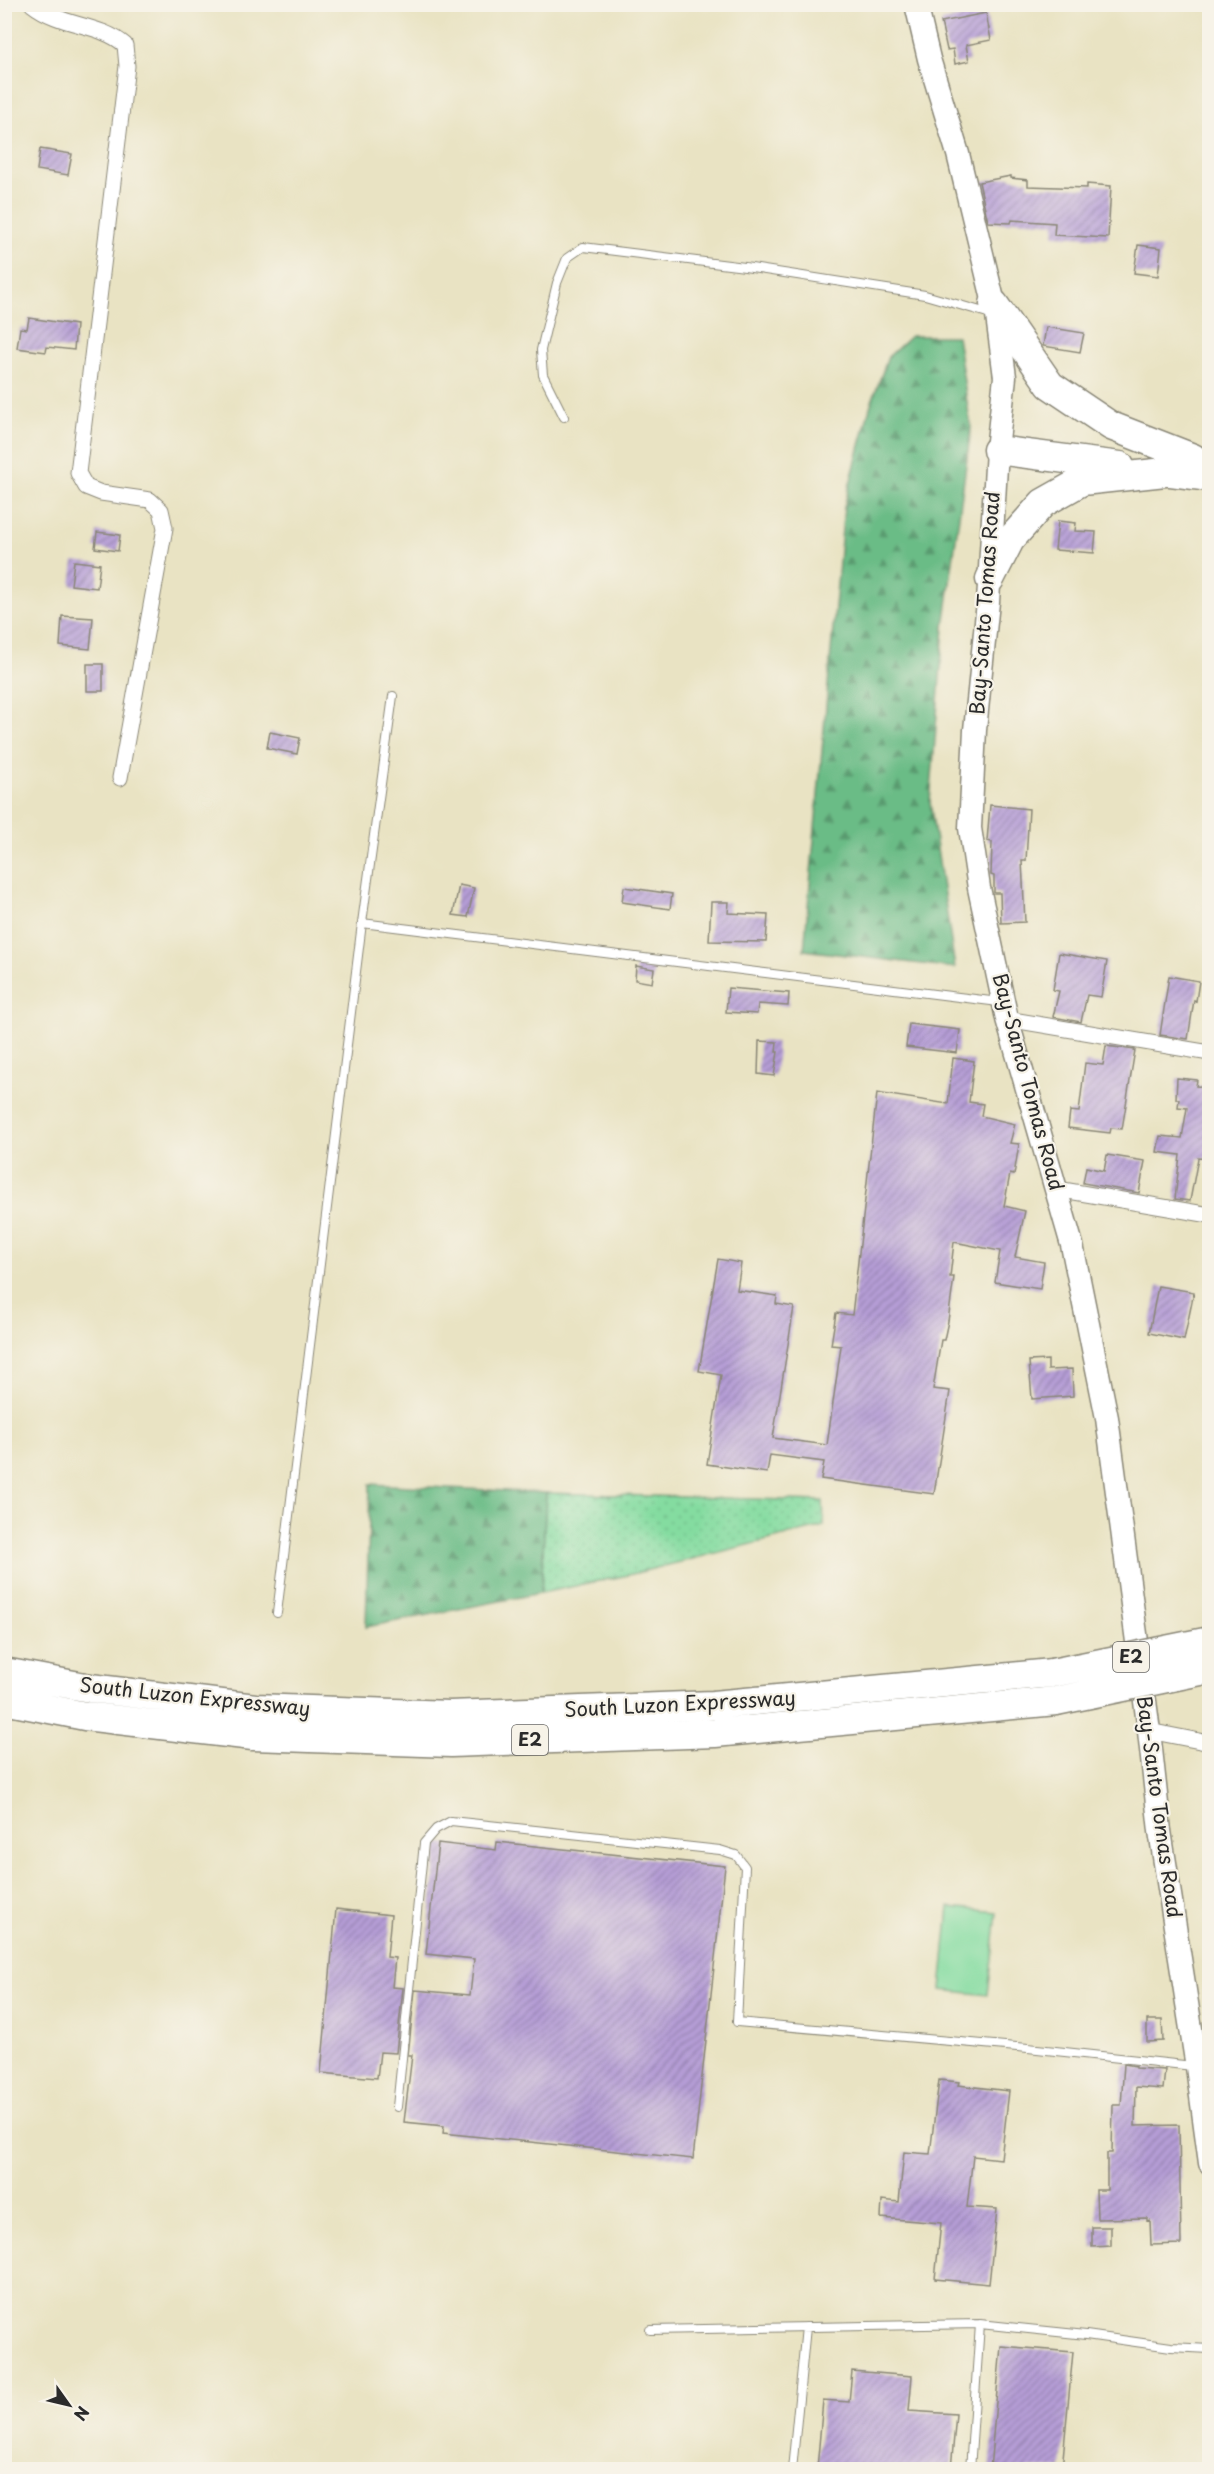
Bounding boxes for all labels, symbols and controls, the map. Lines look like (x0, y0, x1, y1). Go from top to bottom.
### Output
street label: Bay-Santo Tomas Road (961, 490, 1007, 716)
street label: Bay-Santo Tomas Road (985, 970, 1072, 1194)
road number: E2 (1113, 1642, 1149, 1672)
street label: South Luzon Expressway (78, 1669, 312, 1723)
street label: South Luzon Expressway (563, 1682, 796, 1724)
street label: Bay-Santo Tomas Road (1130, 1694, 1190, 1920)
road number: E2 (512, 1725, 548, 1755)
north arrow (39, 2375, 99, 2435)
text: N (69, 2402, 96, 2426)

